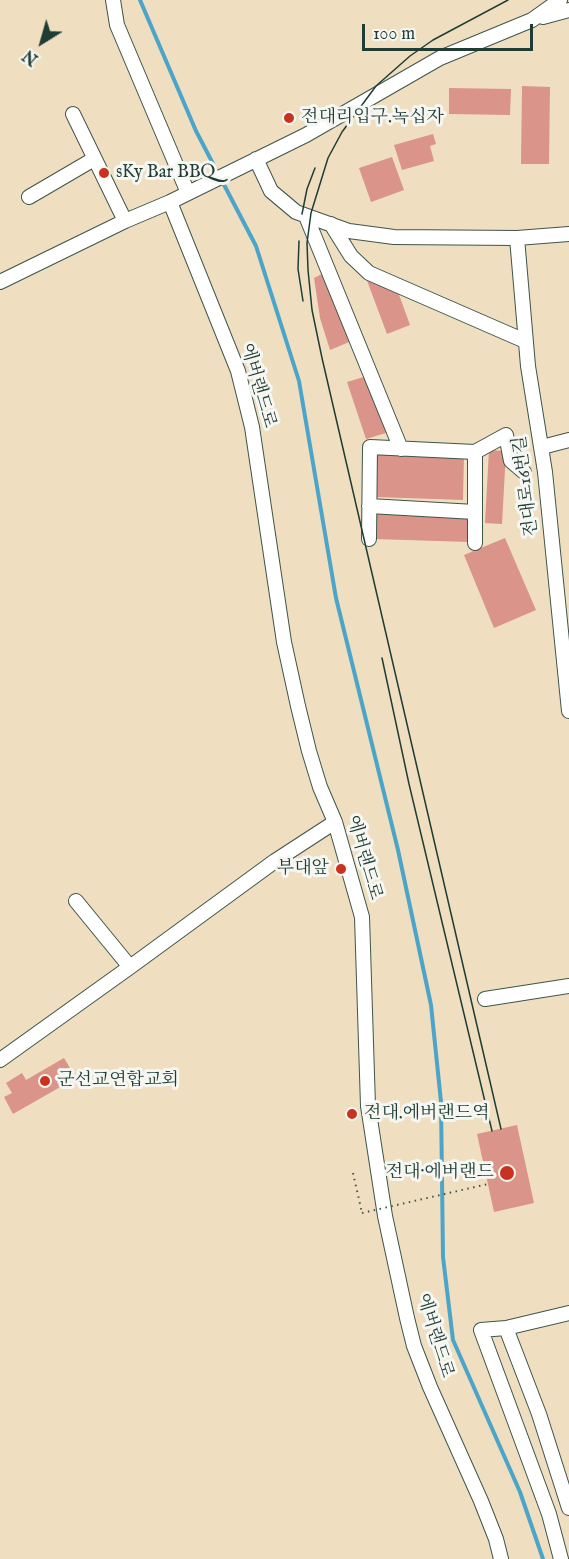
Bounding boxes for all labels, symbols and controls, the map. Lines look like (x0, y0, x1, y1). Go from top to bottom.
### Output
north arrow (12, 12, 72, 72)
scale bar (365, 12, 536, 50)
text: 100 m (373, 23, 415, 46)
text: N (20, 44, 43, 69)
place label: 전대리입구.녹십자 (301, 107, 444, 129)
marker: 전대리입구.녹십자 (282, 111, 296, 125)
place label: sKy Bar BBQ (116, 162, 215, 184)
marker: sKy Bar BBQ (97, 166, 111, 180)
street label: 에버랜드로 (235, 341, 279, 431)
street label: 전대로16번길 (510, 434, 544, 538)
street label: 에버랜드로 (341, 813, 385, 903)
place label: 부대앞 (277, 858, 329, 880)
marker: 부대앞 (334, 862, 348, 876)
place label: 군선교연합교회 (57, 1070, 179, 1092)
marker: 군선교연합교회 (38, 1074, 52, 1088)
place label: 전대.에버랜드역 (364, 1103, 490, 1125)
marker: 전대.에버랜드역 (345, 1107, 359, 1121)
place label: 전대·에버랜드 (386, 1162, 494, 1184)
marker: 전대·에버랜드 (498, 1164, 516, 1182)
street label: 에버랜드로 (411, 1291, 457, 1381)

